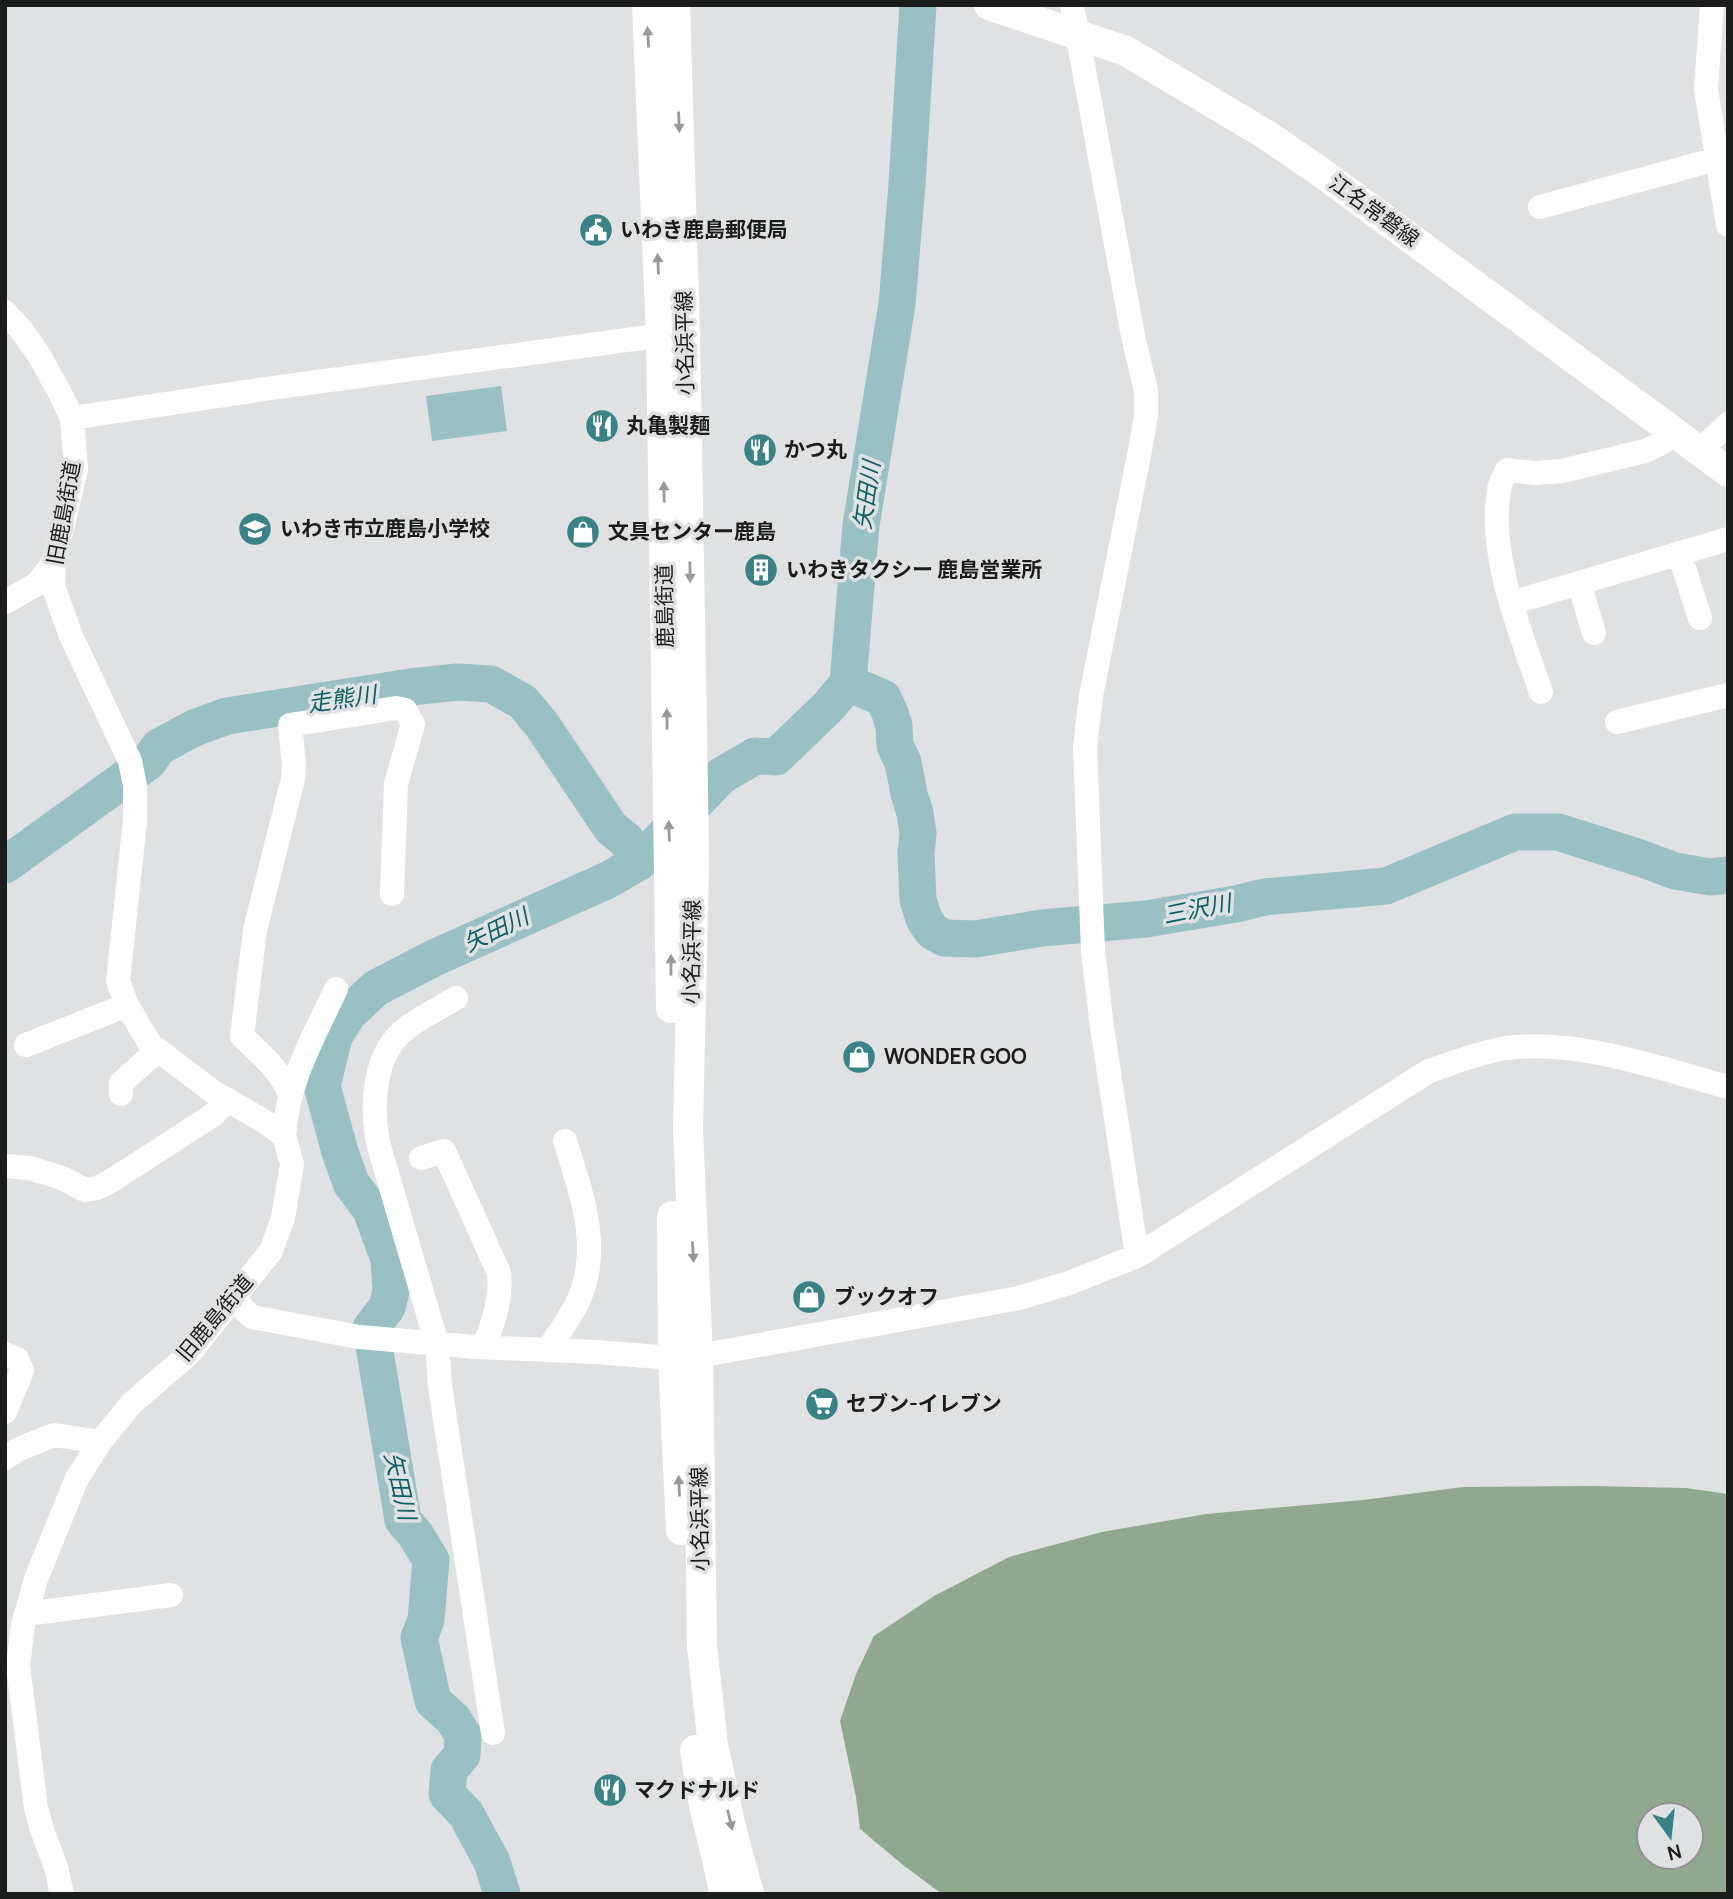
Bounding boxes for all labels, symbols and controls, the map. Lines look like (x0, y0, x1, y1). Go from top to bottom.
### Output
one-way arrow (643, 26, 654, 48)
one-way arrow (673, 112, 684, 134)
street label: 江名常磐線 (1324, 168, 1425, 252)
public building icon: いわき鹿島郵便局 (577, 211, 615, 249)
place label: いわき鹿島郵便局 (620, 215, 788, 243)
one-way arrow (653, 253, 664, 275)
street label: 小名浜平線 (669, 290, 699, 396)
restaurant icon: 丸亀製麺 (583, 407, 621, 445)
place label: 丸亀製麺 (626, 411, 710, 439)
restaurant icon: かつ丸 (741, 431, 779, 469)
place label: かつ丸 (784, 435, 847, 463)
water label: 矢田川 (845, 455, 887, 531)
street label: 旧鹿島街道 (40, 459, 86, 567)
one-way arrow (658, 481, 669, 503)
school or university icon: いわき市立鹿島小学校 (236, 510, 274, 548)
shop icon: 文具センター鹿島 (564, 513, 602, 551)
place label: いわき市立鹿島小学校 (280, 514, 490, 542)
place label: 文具センター鹿島 (608, 517, 776, 545)
building icon: いわきタクシー 鹿島営業所 (742, 551, 780, 589)
place label: いわきタクシー 鹿島営業所 (786, 555, 1042, 583)
one-way arrow (684, 562, 695, 584)
street label: 鹿島街道 (649, 564, 679, 648)
water label: 走熊川 (305, 677, 381, 719)
one-way arrow (661, 708, 672, 730)
one-way arrow (663, 819, 675, 841)
water label: 三沢川 (1160, 885, 1237, 930)
water label: 矢田川 (458, 898, 536, 959)
street label: 小名浜平線 (676, 899, 706, 1005)
one-way arrow (665, 954, 677, 976)
shop icon: WONDER GOO (840, 1038, 878, 1076)
place label: WONDER GOO (884, 1042, 1027, 1070)
one-way arrow (688, 1241, 699, 1263)
street label: 旧鹿島街道 (170, 1268, 259, 1367)
shop icon: ブックオフ (790, 1278, 828, 1316)
place label: ブックオフ (834, 1282, 939, 1310)
supermarket icon: セブン-イレブン (803, 1385, 841, 1423)
place label: セブン-イレブン (846, 1389, 1002, 1417)
water label: 矢田川 (378, 1449, 425, 1526)
street label: 小名浜平線 (684, 1466, 714, 1572)
one-way arrow (673, 1475, 684, 1497)
restaurant icon: マクドナルド (591, 1771, 629, 1809)
place label: マクドナルド (634, 1775, 760, 1803)
north arrow (1635, 1801, 1705, 1871)
one-way arrow (724, 1809, 735, 1831)
text: N (1664, 1838, 1684, 1867)

